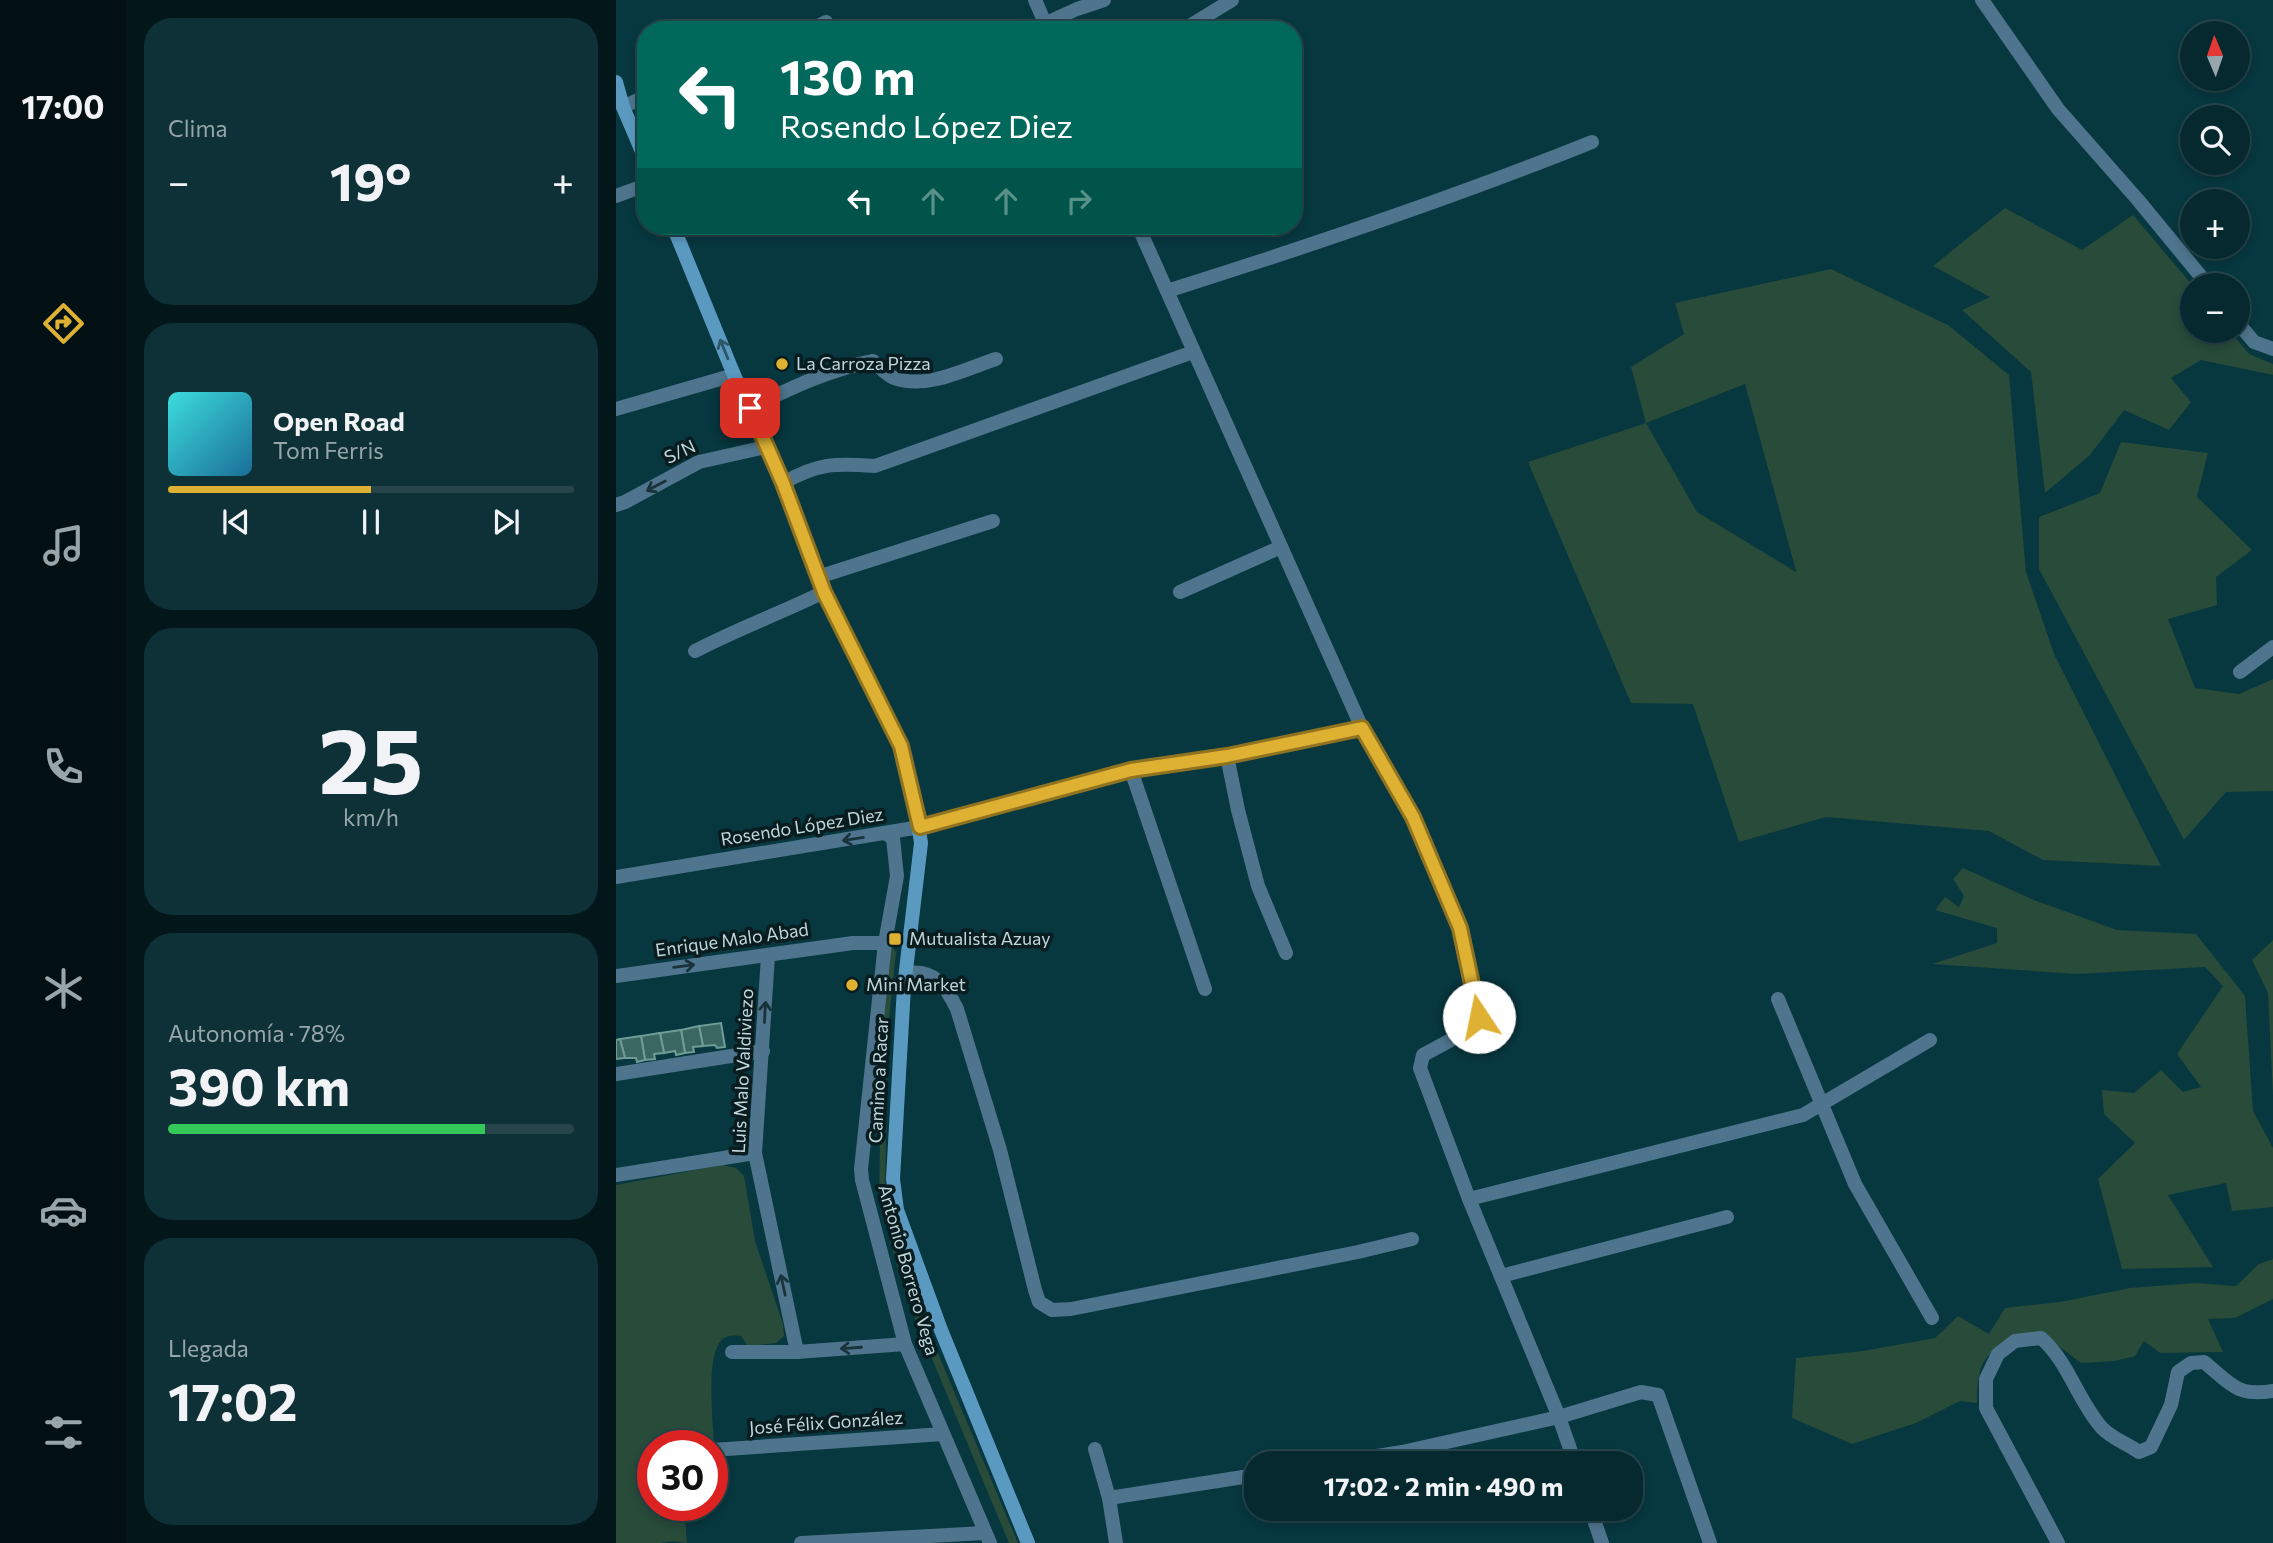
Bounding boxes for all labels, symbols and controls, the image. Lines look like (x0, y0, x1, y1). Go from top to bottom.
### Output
north arrow (2180, 21, 2250, 91)
map controls (2180, 21, 2250, 343)
text: 130 m (780, 45, 915, 105)
icon: left (665, 49, 756, 140)
text: 17:00 (21, 86, 105, 126)
text: Rosendo López Diez (780, 105, 1073, 145)
button: search (2180, 105, 2250, 175)
text: Clima (168, 114, 228, 142)
text: 19° (330, 148, 411, 212)
text: − (168, 157, 190, 204)
text: + (552, 157, 574, 204)
icon: left (841, 182, 879, 220)
icon: ahead (914, 182, 952, 220)
icon: ahead (987, 182, 1025, 220)
icon: right (1060, 182, 1098, 220)
button: + (2180, 189, 2250, 259)
button: − (2180, 273, 2250, 343)
icon: directions (39, 299, 88, 348)
one-way arrow (716, 339, 729, 361)
place label: La Carroza Pizza (796, 352, 931, 374)
marker: La Carroza Pizza (774, 356, 790, 372)
pin (720, 378, 780, 438)
icon: arrive (731, 389, 769, 427)
text: Open Road (273, 405, 405, 436)
street label: S/N (660, 434, 699, 468)
text: Tom Ferris (273, 436, 384, 464)
one-way arrow (646, 480, 667, 493)
icon: previous (217, 503, 255, 541)
icon: pause (352, 503, 390, 541)
icon: next (487, 503, 525, 541)
icon: music (39, 521, 88, 570)
text: 25 (319, 701, 423, 813)
icon: phone (39, 742, 88, 791)
street label: Rosendo López Diez (719, 802, 885, 850)
text: km/h (343, 803, 399, 831)
one-way arrow (842, 833, 865, 846)
street label: Enrique Malo Abad (654, 917, 810, 961)
place label: Mutualista Azuay (909, 927, 1051, 949)
marker: Mutualista Azuay (887, 931, 903, 947)
one-way arrow (672, 960, 694, 973)
icon: climate (39, 964, 88, 1013)
place label: Mini Market (866, 973, 966, 995)
marker: Mini Market (844, 977, 860, 993)
position arrow (1442, 980, 1516, 1054)
street label: Luis Malo Valdiviezo (727, 988, 757, 1154)
one-way arrow (759, 1000, 772, 1023)
street label: Camino a Racar (864, 1016, 892, 1144)
text: Autonomía · 78% (168, 1019, 345, 1047)
text: 390 km (168, 1053, 350, 1117)
street label: Antonio Borrero Vega (874, 1182, 944, 1358)
icon: car (39, 1186, 88, 1235)
one-way arrow (775, 1274, 789, 1297)
text: Llegada (168, 1334, 249, 1362)
one-way arrow (840, 1342, 863, 1355)
text: 17:02 (168, 1368, 298, 1432)
street label: José Félix González (748, 1406, 904, 1438)
icon: filters (39, 1408, 88, 1457)
speed limit sign: 30 (637, 1430, 728, 1521)
text: 17:02 · 2 min · 490 m (1323, 1470, 1564, 1501)

